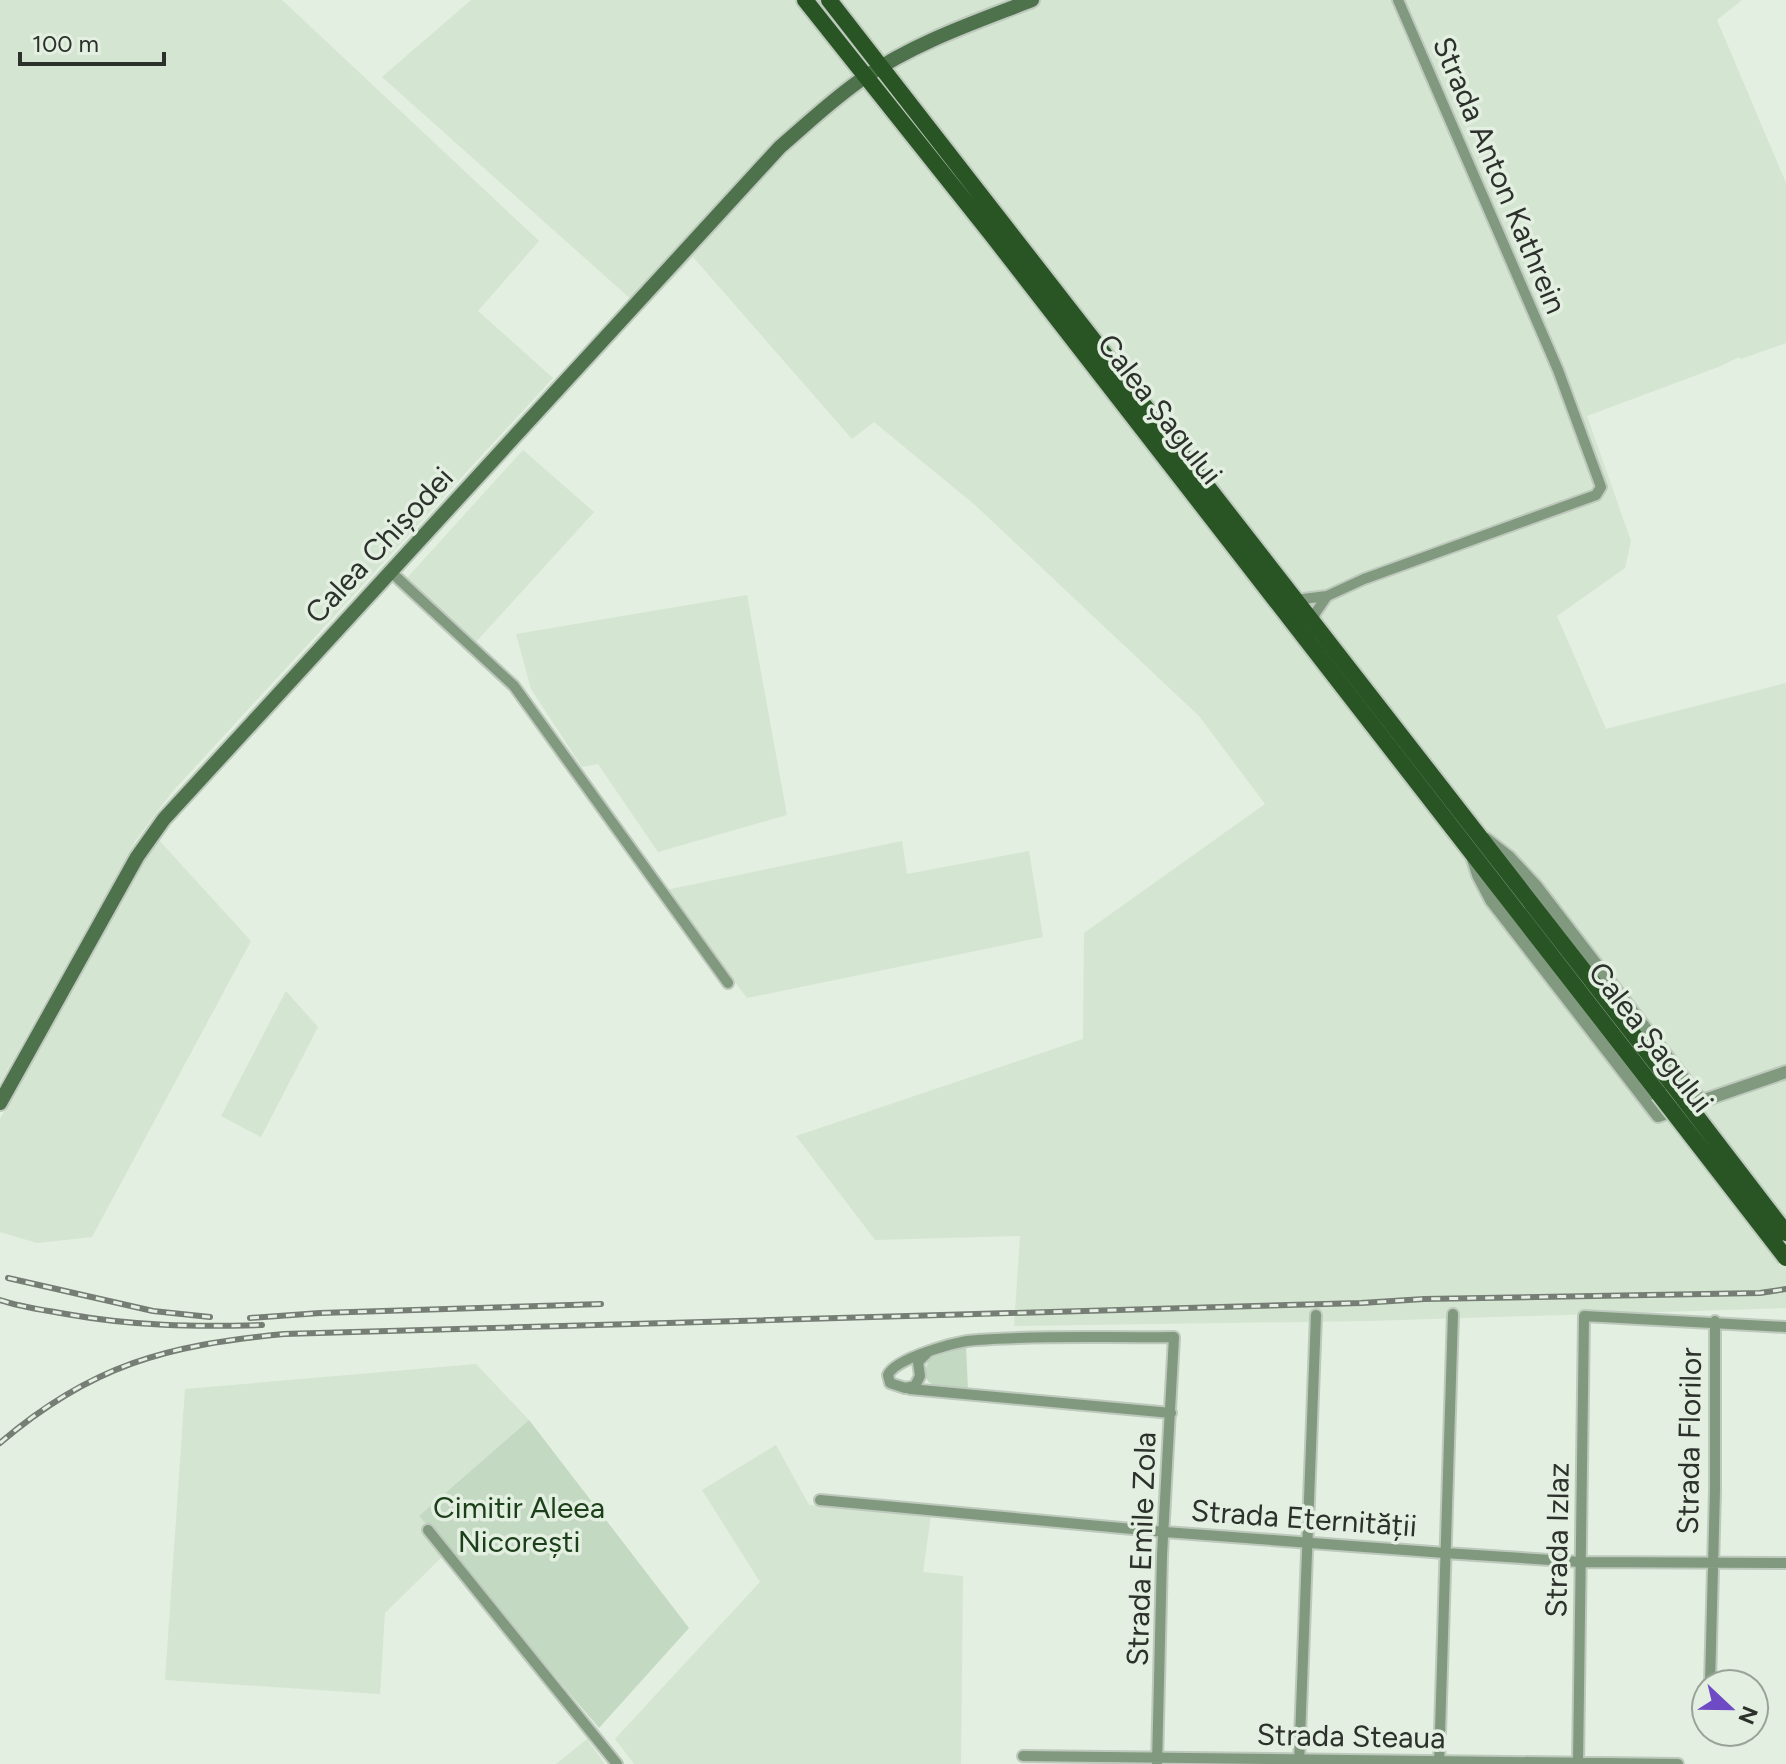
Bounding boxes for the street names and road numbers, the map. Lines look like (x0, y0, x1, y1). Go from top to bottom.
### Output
street label: Strada Anton Kathrein (1425, 31, 1575, 319)
street label: Calea Șagului (1090, 326, 1230, 492)
street label: Calea Chișodei (297, 459, 461, 631)
street label: Calea Șagului (1581, 954, 1721, 1120)
street label: Strada Florilor (1669, 1347, 1709, 1535)
street label: Strada Emile Zola (1118, 1431, 1164, 1667)
street label: Strada Izlaz (1537, 1462, 1577, 1618)
street label: Strada Eternității (1190, 1492, 1418, 1544)
street label: Strada Steaua (1256, 1716, 1446, 1756)

